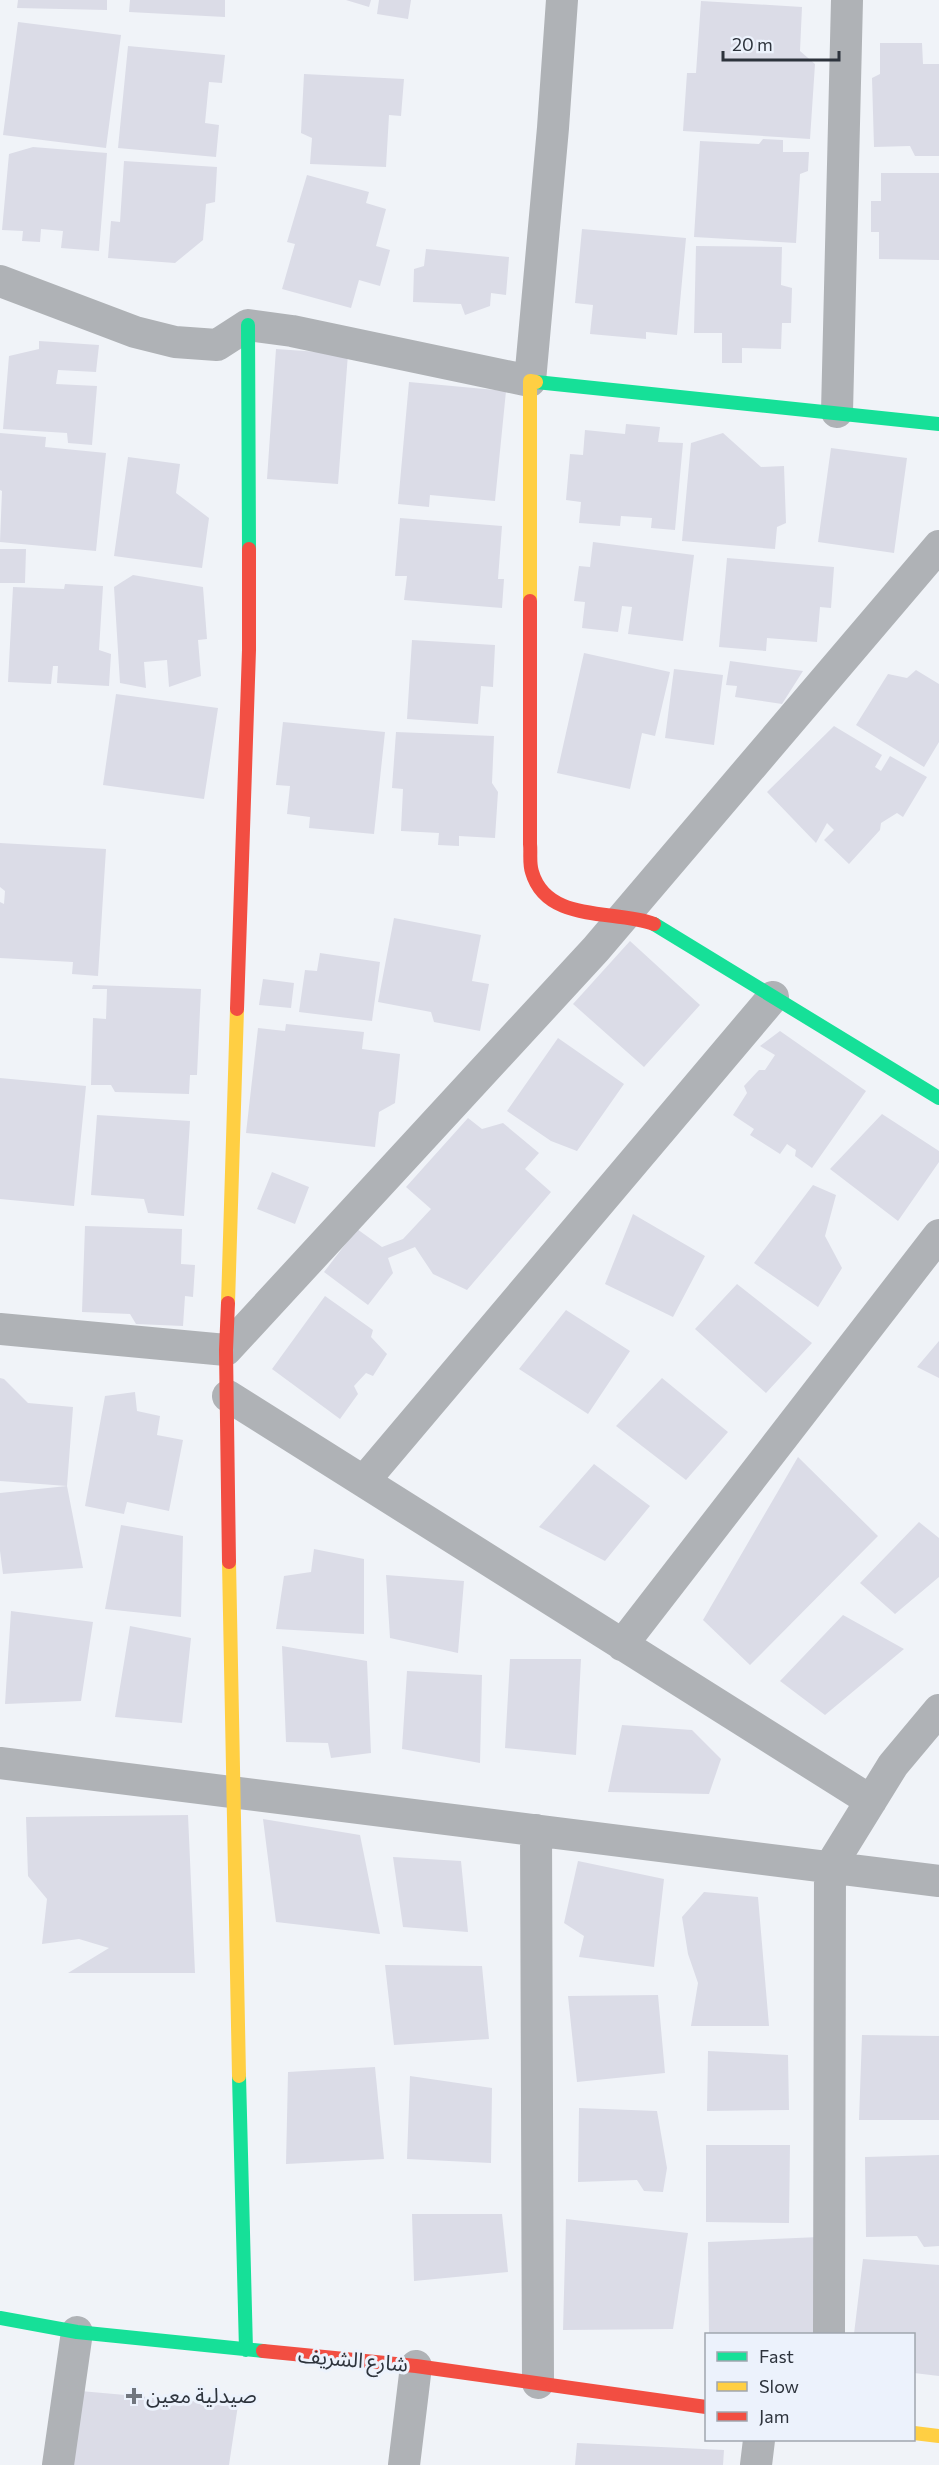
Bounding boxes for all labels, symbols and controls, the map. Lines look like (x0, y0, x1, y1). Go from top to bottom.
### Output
scale bar (723, 24, 838, 62)
text: 20 m (732, 33, 773, 55)
legend (705, 2333, 915, 2441)
street label: شارع الشريف (297, 2341, 409, 2380)
text: Fast (759, 2345, 794, 2367)
text: Slow (759, 2375, 799, 2397)
place label: صيدلية معين (146, 2382, 257, 2408)
marker: صيدلية معين (127, 2389, 141, 2403)
text: Jam (759, 2405, 789, 2427)

